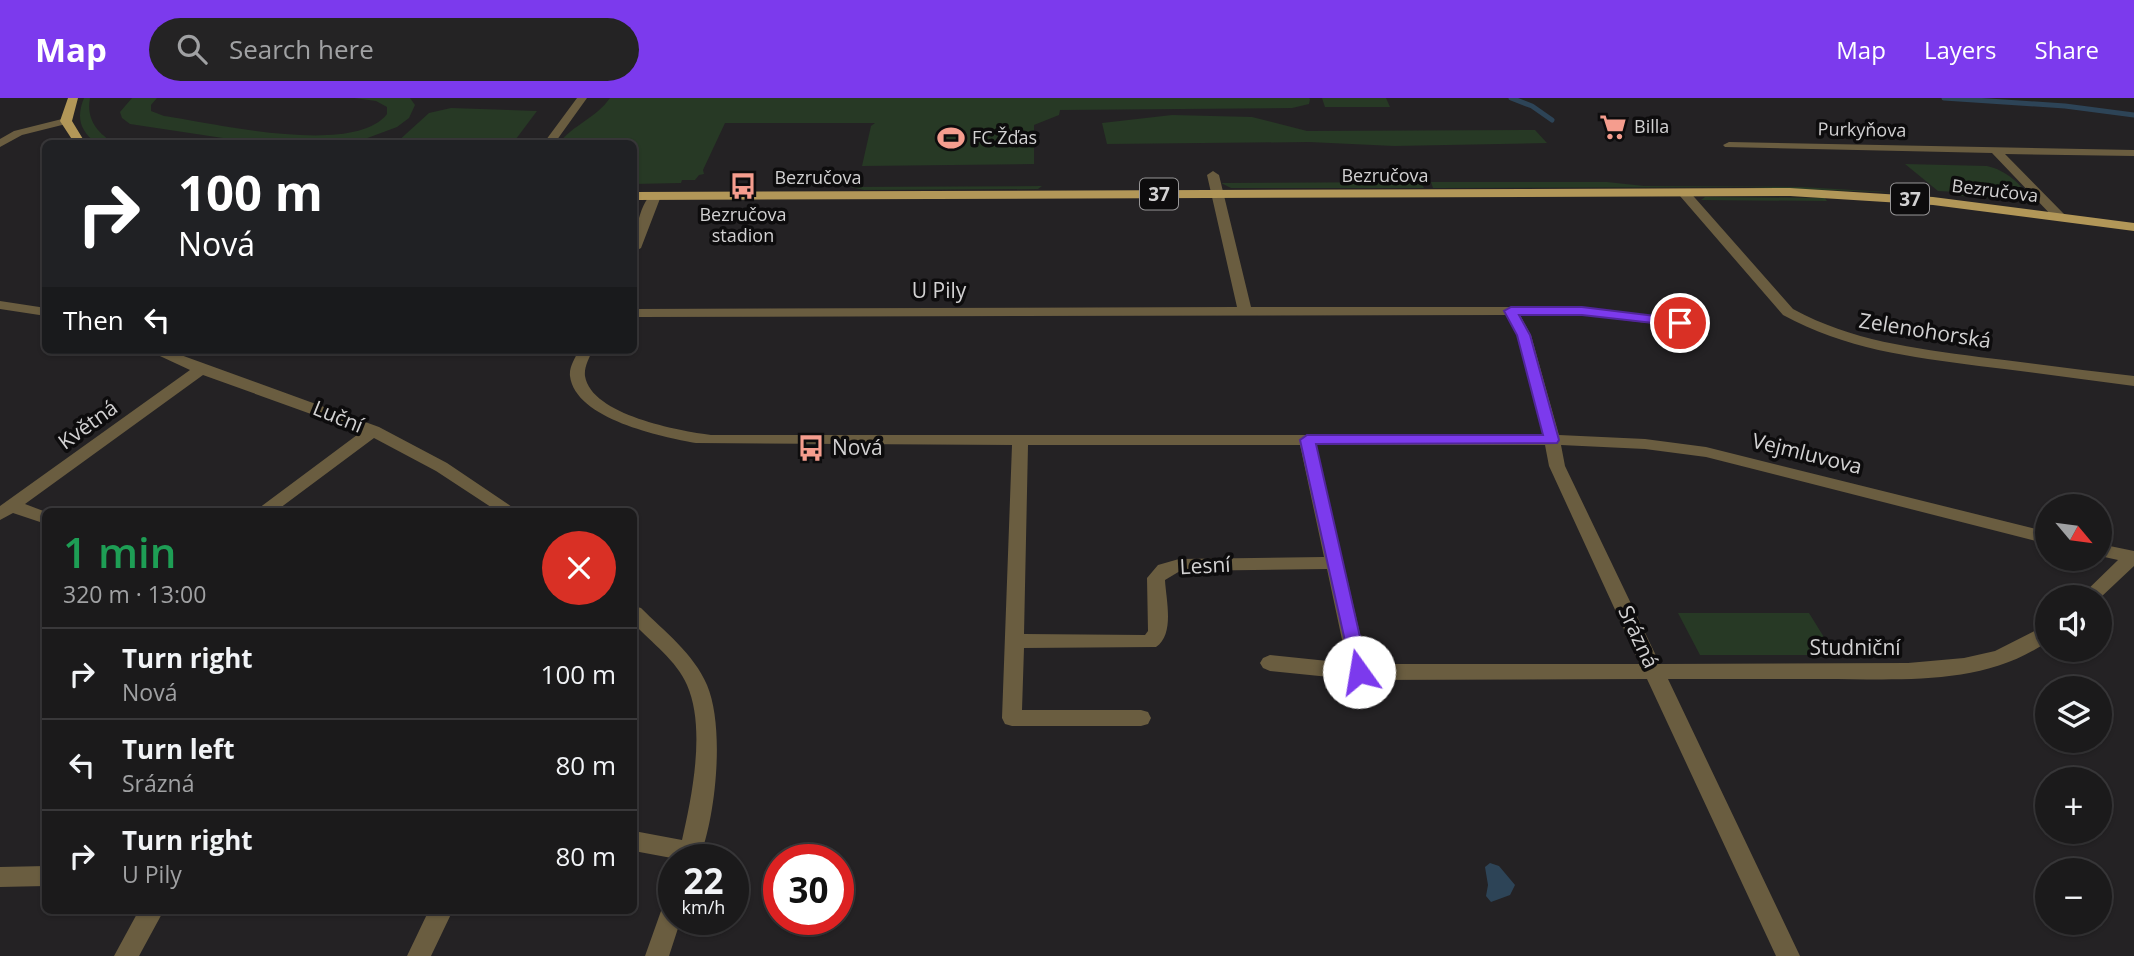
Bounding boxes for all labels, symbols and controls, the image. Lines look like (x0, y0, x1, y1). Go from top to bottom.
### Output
search box (149, 18, 639, 81)
text: Map (35, 27, 107, 72)
icon: search (173, 30, 211, 68)
text: Search here (229, 31, 374, 67)
text: Map (1836, 33, 1886, 66)
text: Layers (1924, 33, 1997, 66)
text: Share (2035, 33, 2099, 66)
supermarket icon: Billa (1598, 112, 1628, 142)
place label: Billa (1634, 114, 1669, 138)
street label: Purkyňova (1818, 116, 1907, 142)
sports icon: FC Žďas (936, 123, 966, 153)
place label: FC Žďas (972, 125, 1037, 149)
text: 100 m (178, 159, 323, 225)
street label: Bezručova (1341, 163, 1429, 187)
street label: Bezručova (774, 165, 862, 189)
icon: right (63, 168, 154, 259)
bus stop icon: Bezručova stadion (728, 171, 758, 201)
street label: Bezručova (1950, 173, 2040, 207)
road number: 37 (1140, 178, 1178, 209)
road number: 37 (1891, 184, 1929, 214)
place label: Bezručova stadion (699, 202, 787, 247)
text: Nová (178, 222, 255, 265)
street label: U Pily (912, 276, 967, 304)
pin (1650, 293, 1710, 353)
icon: left (138, 301, 176, 339)
text: Then (63, 302, 124, 338)
icon: arrive (1661, 304, 1699, 342)
street label: Zelenohorská (1857, 306, 1993, 354)
street label: Květná (52, 393, 123, 455)
street label: Luční (309, 393, 368, 439)
street label: Vejmluvova (1749, 426, 1865, 480)
bus stop icon: Nová (796, 433, 826, 463)
place label: Nová (832, 433, 883, 461)
north arrow (2035, 494, 2112, 570)
map controls (2035, 494, 2112, 935)
text: 1 min (63, 523, 176, 580)
button: close (542, 531, 616, 605)
street label: Lesní (1179, 550, 1232, 580)
text: 320 m · 13:00 (63, 578, 206, 610)
button: sound (2035, 585, 2112, 662)
street label: Srázná (1612, 601, 1666, 672)
street label: Studniční (1809, 633, 1901, 661)
position arrow (1322, 635, 1396, 709)
text: Turn right (122, 640, 253, 676)
icon: right (63, 655, 101, 693)
text: 100 m (541, 656, 616, 692)
text: Nová (122, 676, 177, 708)
button: layers (2035, 676, 2112, 753)
text: Turn left (122, 731, 234, 767)
icon: left (63, 746, 101, 784)
text: 80 m (555, 747, 616, 783)
text: Srázná (122, 767, 194, 799)
button: + (2035, 767, 2112, 844)
text: Turn right (122, 822, 253, 858)
icon: right (63, 837, 101, 875)
text: 80 m (555, 838, 616, 874)
speed limit sign: 30 (763, 844, 854, 935)
text: 22 (683, 857, 724, 904)
text: U Pily (122, 858, 182, 890)
button: − (2035, 858, 2112, 935)
text: km/h (682, 895, 725, 919)

